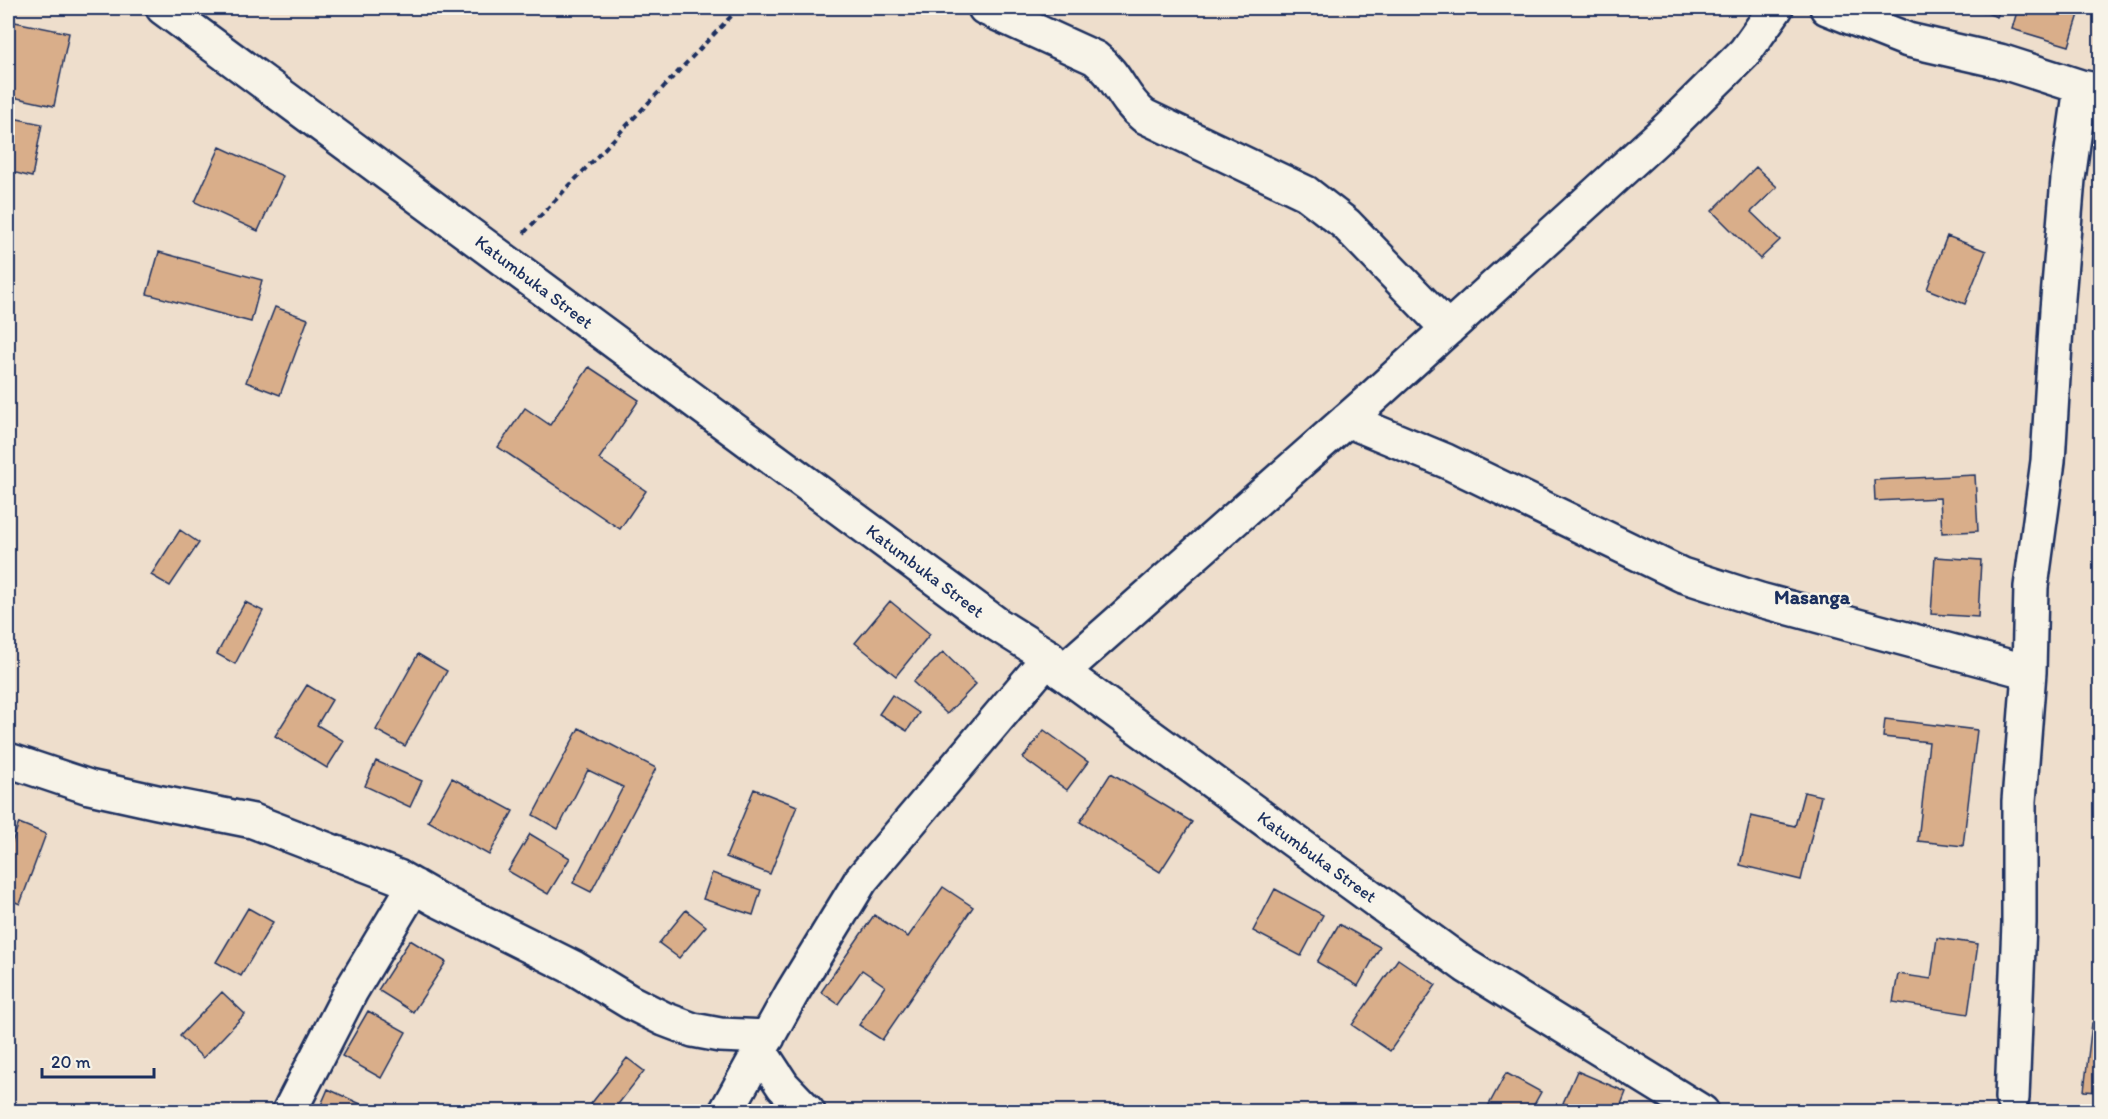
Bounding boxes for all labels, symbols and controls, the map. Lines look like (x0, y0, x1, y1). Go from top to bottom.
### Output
street label: Katumbuka Street (471, 230, 598, 334)
street label: Katumbuka Street (862, 519, 989, 623)
district label: Masanga (1774, 585, 1851, 610)
street label: Katumbuka Street (1253, 806, 1381, 908)
scale bar (42, 1041, 154, 1079)
text: 20 m (51, 1051, 91, 1073)

